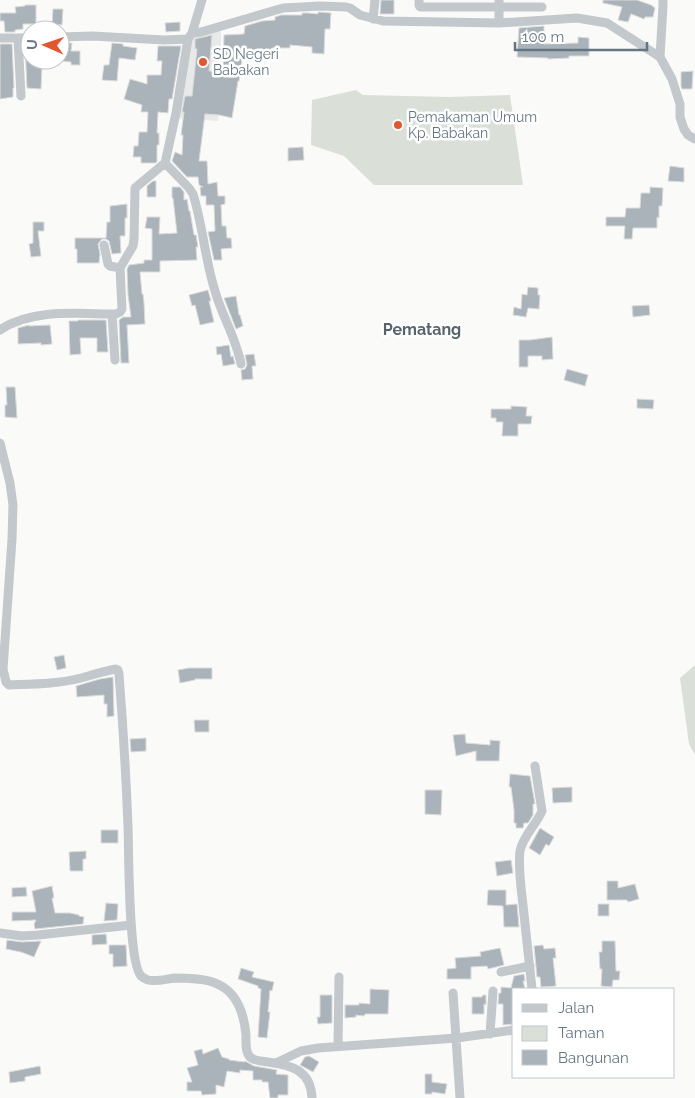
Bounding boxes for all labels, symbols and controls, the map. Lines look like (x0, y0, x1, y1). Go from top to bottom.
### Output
north arrow (20, 20, 70, 70)
scale bar (515, 20, 648, 52)
text: 100 m (522, 28, 564, 46)
text: U (24, 39, 40, 50)
place label: SD Negeri Babakan (213, 46, 279, 78)
marker: SD Negeri Babakan (197, 56, 209, 68)
place label: Pemakaman Umum Kp. Babakan (408, 109, 537, 141)
marker: Pemakaman Umum Kp. Babakan (392, 119, 404, 131)
district label: Pematang (383, 320, 461, 339)
legend (512, 988, 675, 1078)
text: Jalan (558, 999, 594, 1017)
text: Taman (558, 1024, 604, 1042)
text: Bangunan (558, 1049, 629, 1067)

